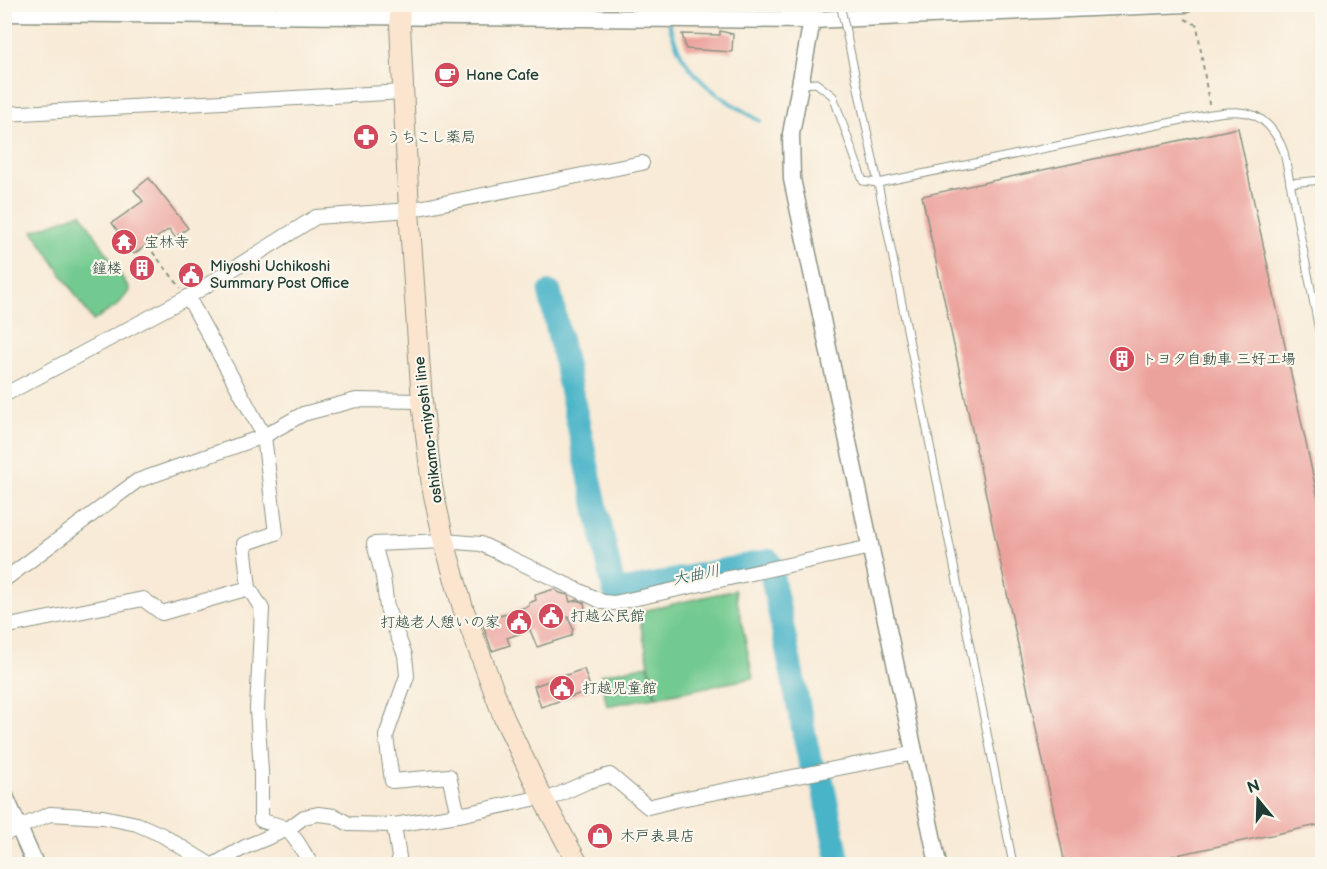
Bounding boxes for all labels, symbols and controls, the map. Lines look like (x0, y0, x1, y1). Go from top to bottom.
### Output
cafe icon: Hane Cafe (432, 60, 462, 90)
place label: Hane Cafe (466, 66, 539, 85)
pharmacy icon: うちこし薬局 (351, 122, 381, 152)
place label: うちこし薬局 (386, 128, 476, 147)
temple icon: 宝林寺 (109, 227, 139, 257)
place label: 宝林寺 (144, 233, 189, 252)
building icon: 鐘楼 (127, 253, 157, 283)
place label: Miyoshi Uchikoshi Summary Post Office (210, 257, 349, 293)
place label: 鐘楼 (92, 259, 122, 278)
public building icon: Miyoshi Uchikoshi Summary Post Office (176, 260, 206, 290)
building icon: トヨタ自動車 三好工場 (1107, 344, 1137, 374)
place label: トヨタ自動車 三好工場 (1142, 350, 1296, 369)
street label: oshikamo-miyoshi line (410, 355, 447, 505)
water label: 大曲川 (671, 562, 722, 589)
public building icon: 打越公民館 (536, 601, 566, 631)
public building icon: 打越老人憩いの家 (504, 607, 534, 637)
place label: 打越公民館 (570, 607, 645, 626)
place label: 打越老人憩いの家 (380, 613, 500, 632)
public building icon: 打越児童館 (547, 673, 577, 703)
place label: 打越児童館 (582, 679, 657, 698)
north arrow (1228, 770, 1288, 830)
text: N (1245, 776, 1262, 798)
shop icon: 木戸表具店 (585, 821, 615, 851)
place label: 木戸表具店 (620, 827, 695, 846)

